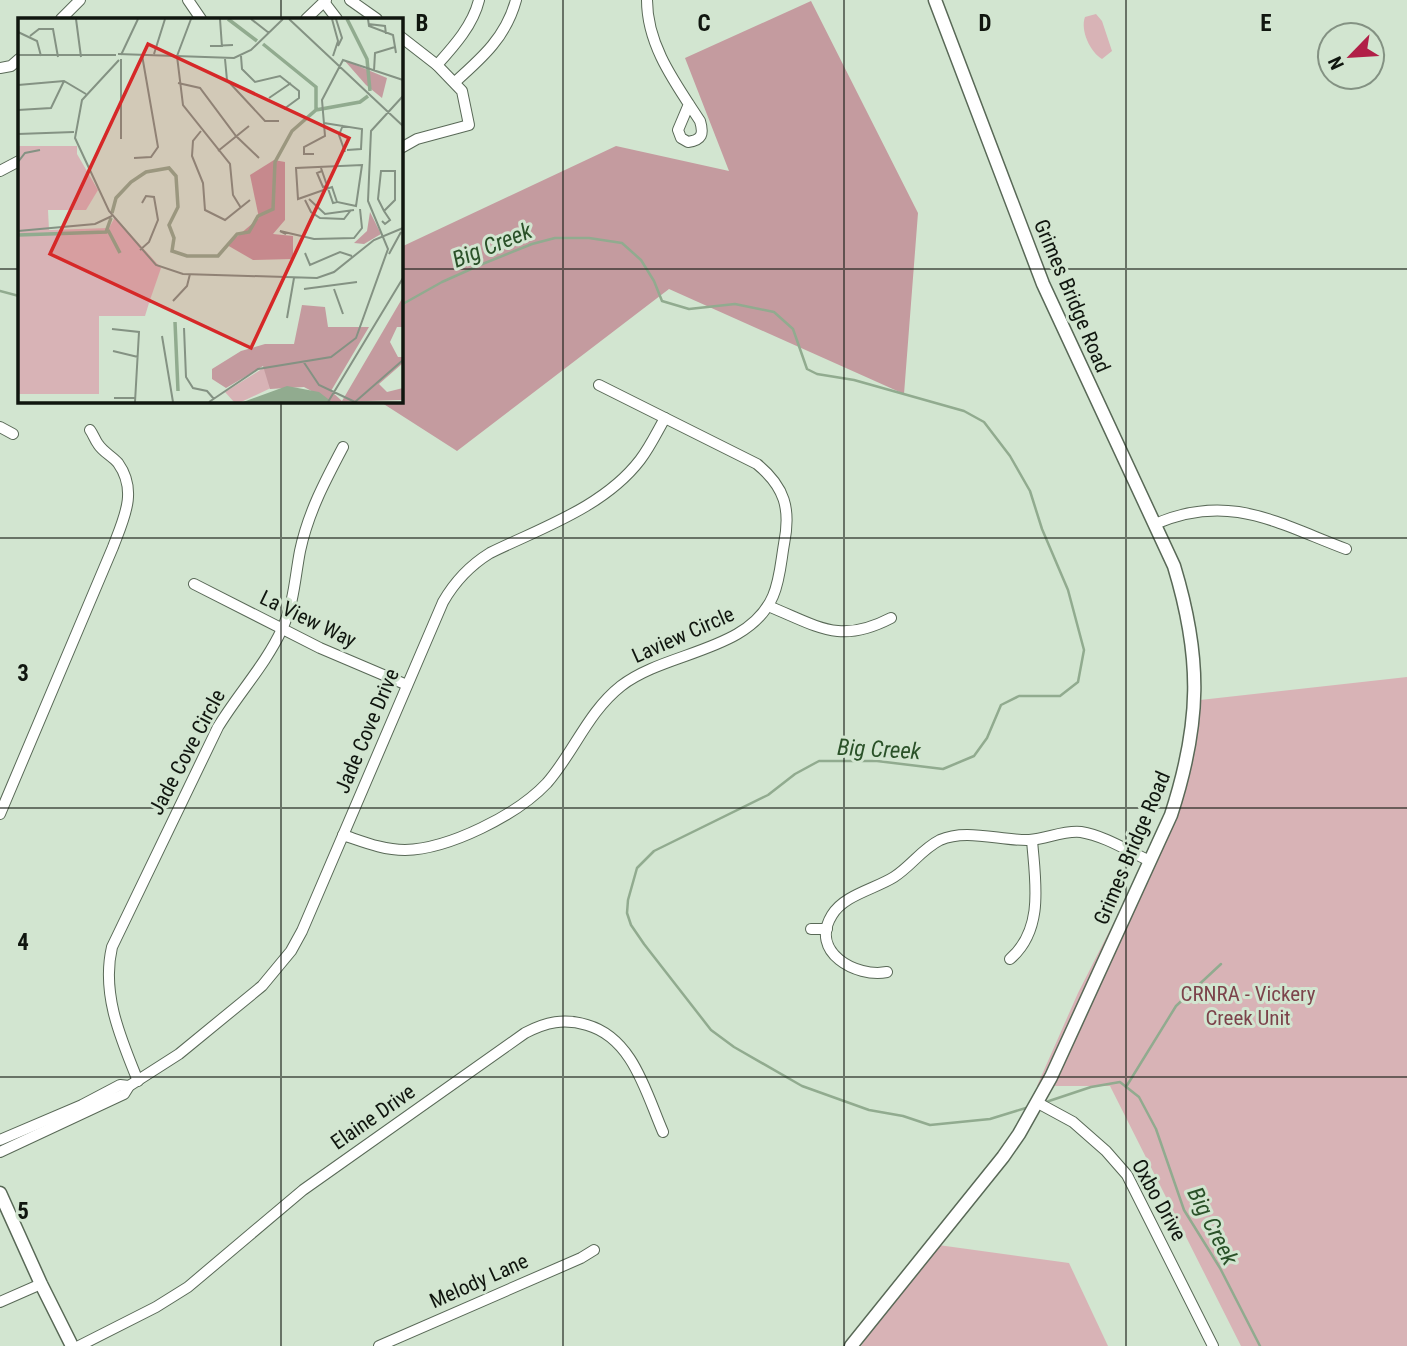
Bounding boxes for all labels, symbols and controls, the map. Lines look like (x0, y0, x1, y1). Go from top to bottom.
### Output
text: B (416, 10, 428, 37)
text: C (697, 10, 711, 37)
text: D (979, 10, 992, 37)
text: E (1260, 10, 1272, 37)
inset map (18, 18, 402, 402)
north arrow (1316, 21, 1386, 91)
text: N (1323, 53, 1349, 73)
street label: Grimes Bridge Road (1029, 216, 1115, 376)
water label: Big Creek (448, 217, 537, 274)
street label: La View Way (256, 585, 360, 653)
street label: Laview Circle (628, 602, 738, 668)
text: 3 (17, 660, 29, 687)
street label: Jade Cove Drive (330, 665, 404, 797)
street label: Jade Cove Circle (144, 685, 230, 819)
water label: Big Creek (836, 734, 922, 765)
street label: Grimes Bridge Road (1089, 768, 1175, 928)
text: 4 (17, 929, 29, 956)
park label: CRNRA - Vickery Creek Unit (1181, 982, 1316, 1030)
street label: Elaine Drive (326, 1079, 420, 1155)
street label: Oxbo Drive (1127, 1155, 1191, 1245)
water label: Big Creek (1182, 1183, 1244, 1270)
text: 5 (17, 1198, 29, 1225)
street label: Melody Lane (426, 1249, 532, 1313)

